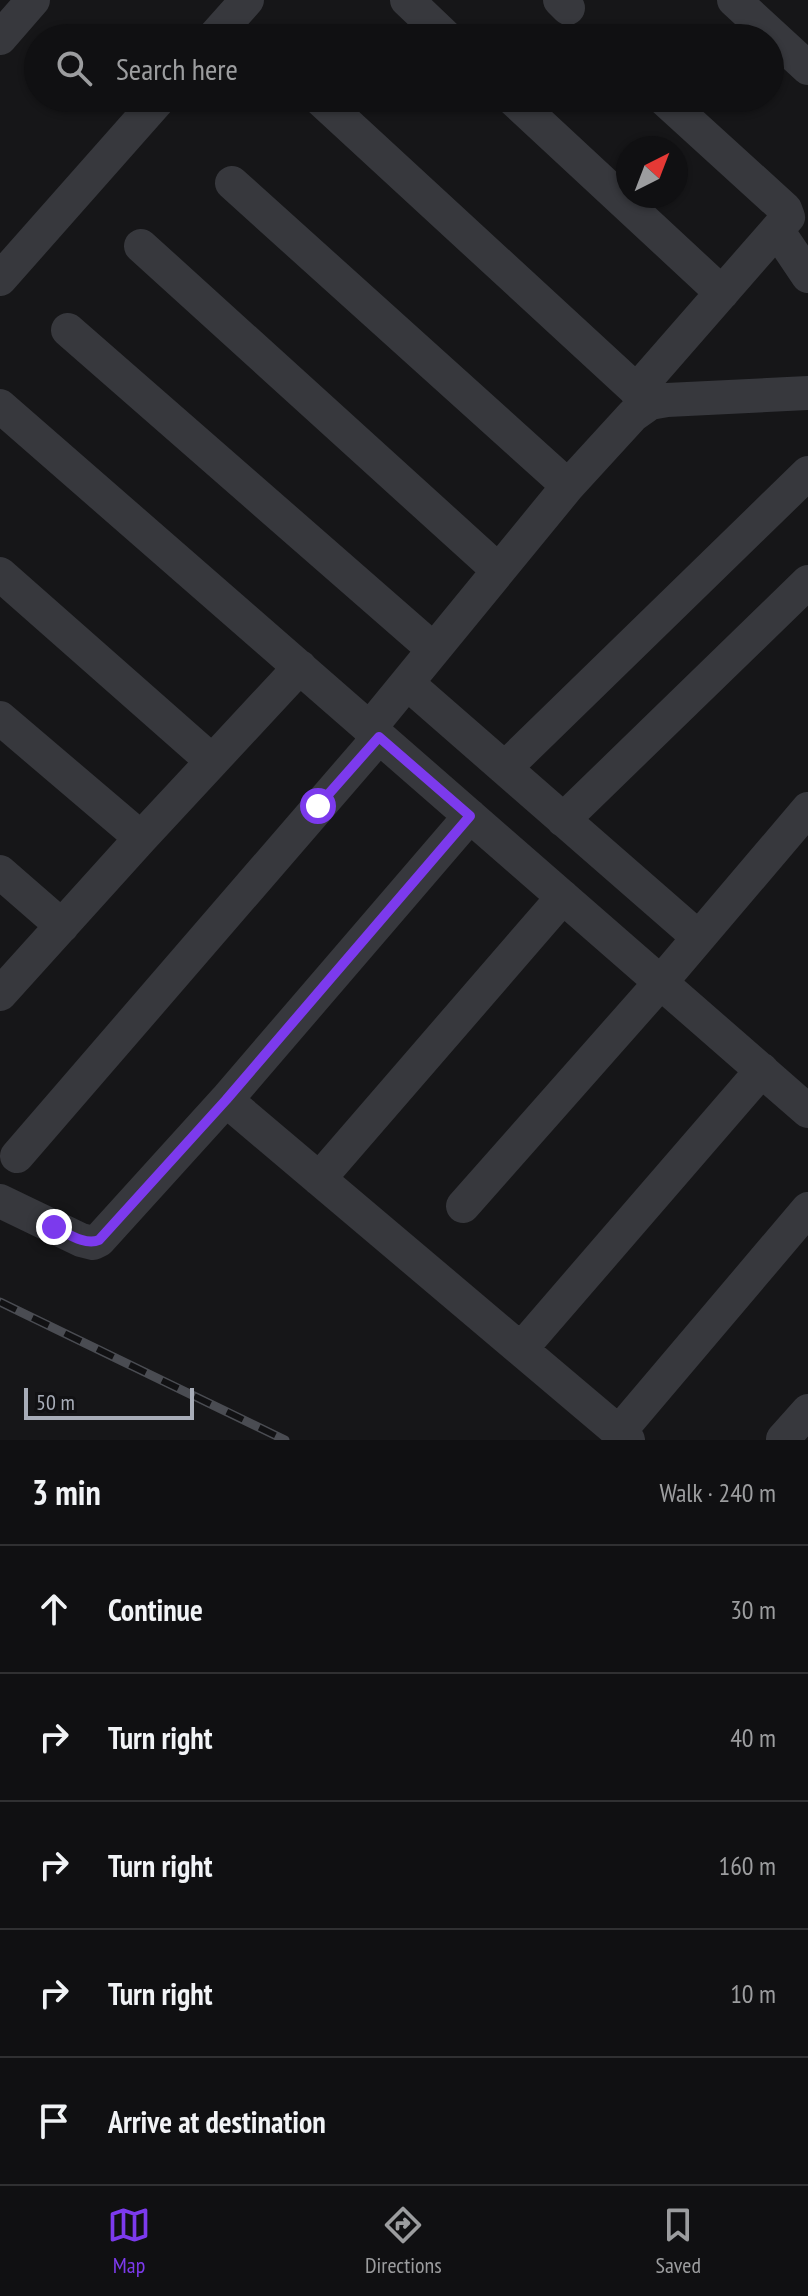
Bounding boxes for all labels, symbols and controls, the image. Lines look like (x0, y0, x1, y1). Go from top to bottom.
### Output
search box (24, 24, 784, 112)
icon: search (52, 46, 96, 90)
text: Search here (116, 49, 238, 88)
north arrow (616, 136, 688, 208)
route start (300, 788, 336, 824)
route end (36, 1209, 72, 1245)
scale bar (24, 1384, 194, 1420)
text: 50 m (36, 1388, 75, 1416)
text: 3 min (32, 1470, 101, 1514)
text: Walk · 240 m (659, 1476, 776, 1509)
icon: ahead (32, 1587, 76, 1631)
text: Continue (108, 1590, 203, 1629)
text: 30 m (730, 1593, 776, 1626)
icon: right (32, 1715, 76, 1759)
text: Turn right (108, 1718, 212, 1757)
text: 40 m (730, 1721, 776, 1754)
icon: right (32, 1843, 76, 1887)
text: Turn right (108, 1846, 212, 1885)
text: 160 m (718, 1849, 776, 1882)
icon: right (32, 1971, 76, 2015)
text: Turn right (108, 1974, 212, 2013)
text: 10 m (730, 1977, 776, 2010)
icon: arrive (32, 2099, 76, 2143)
text: Arrive at destination (108, 2102, 326, 2141)
tab: Map (107, 2203, 151, 2279)
tab: Directions (365, 2203, 442, 2279)
tab: Saved (656, 2203, 701, 2279)

